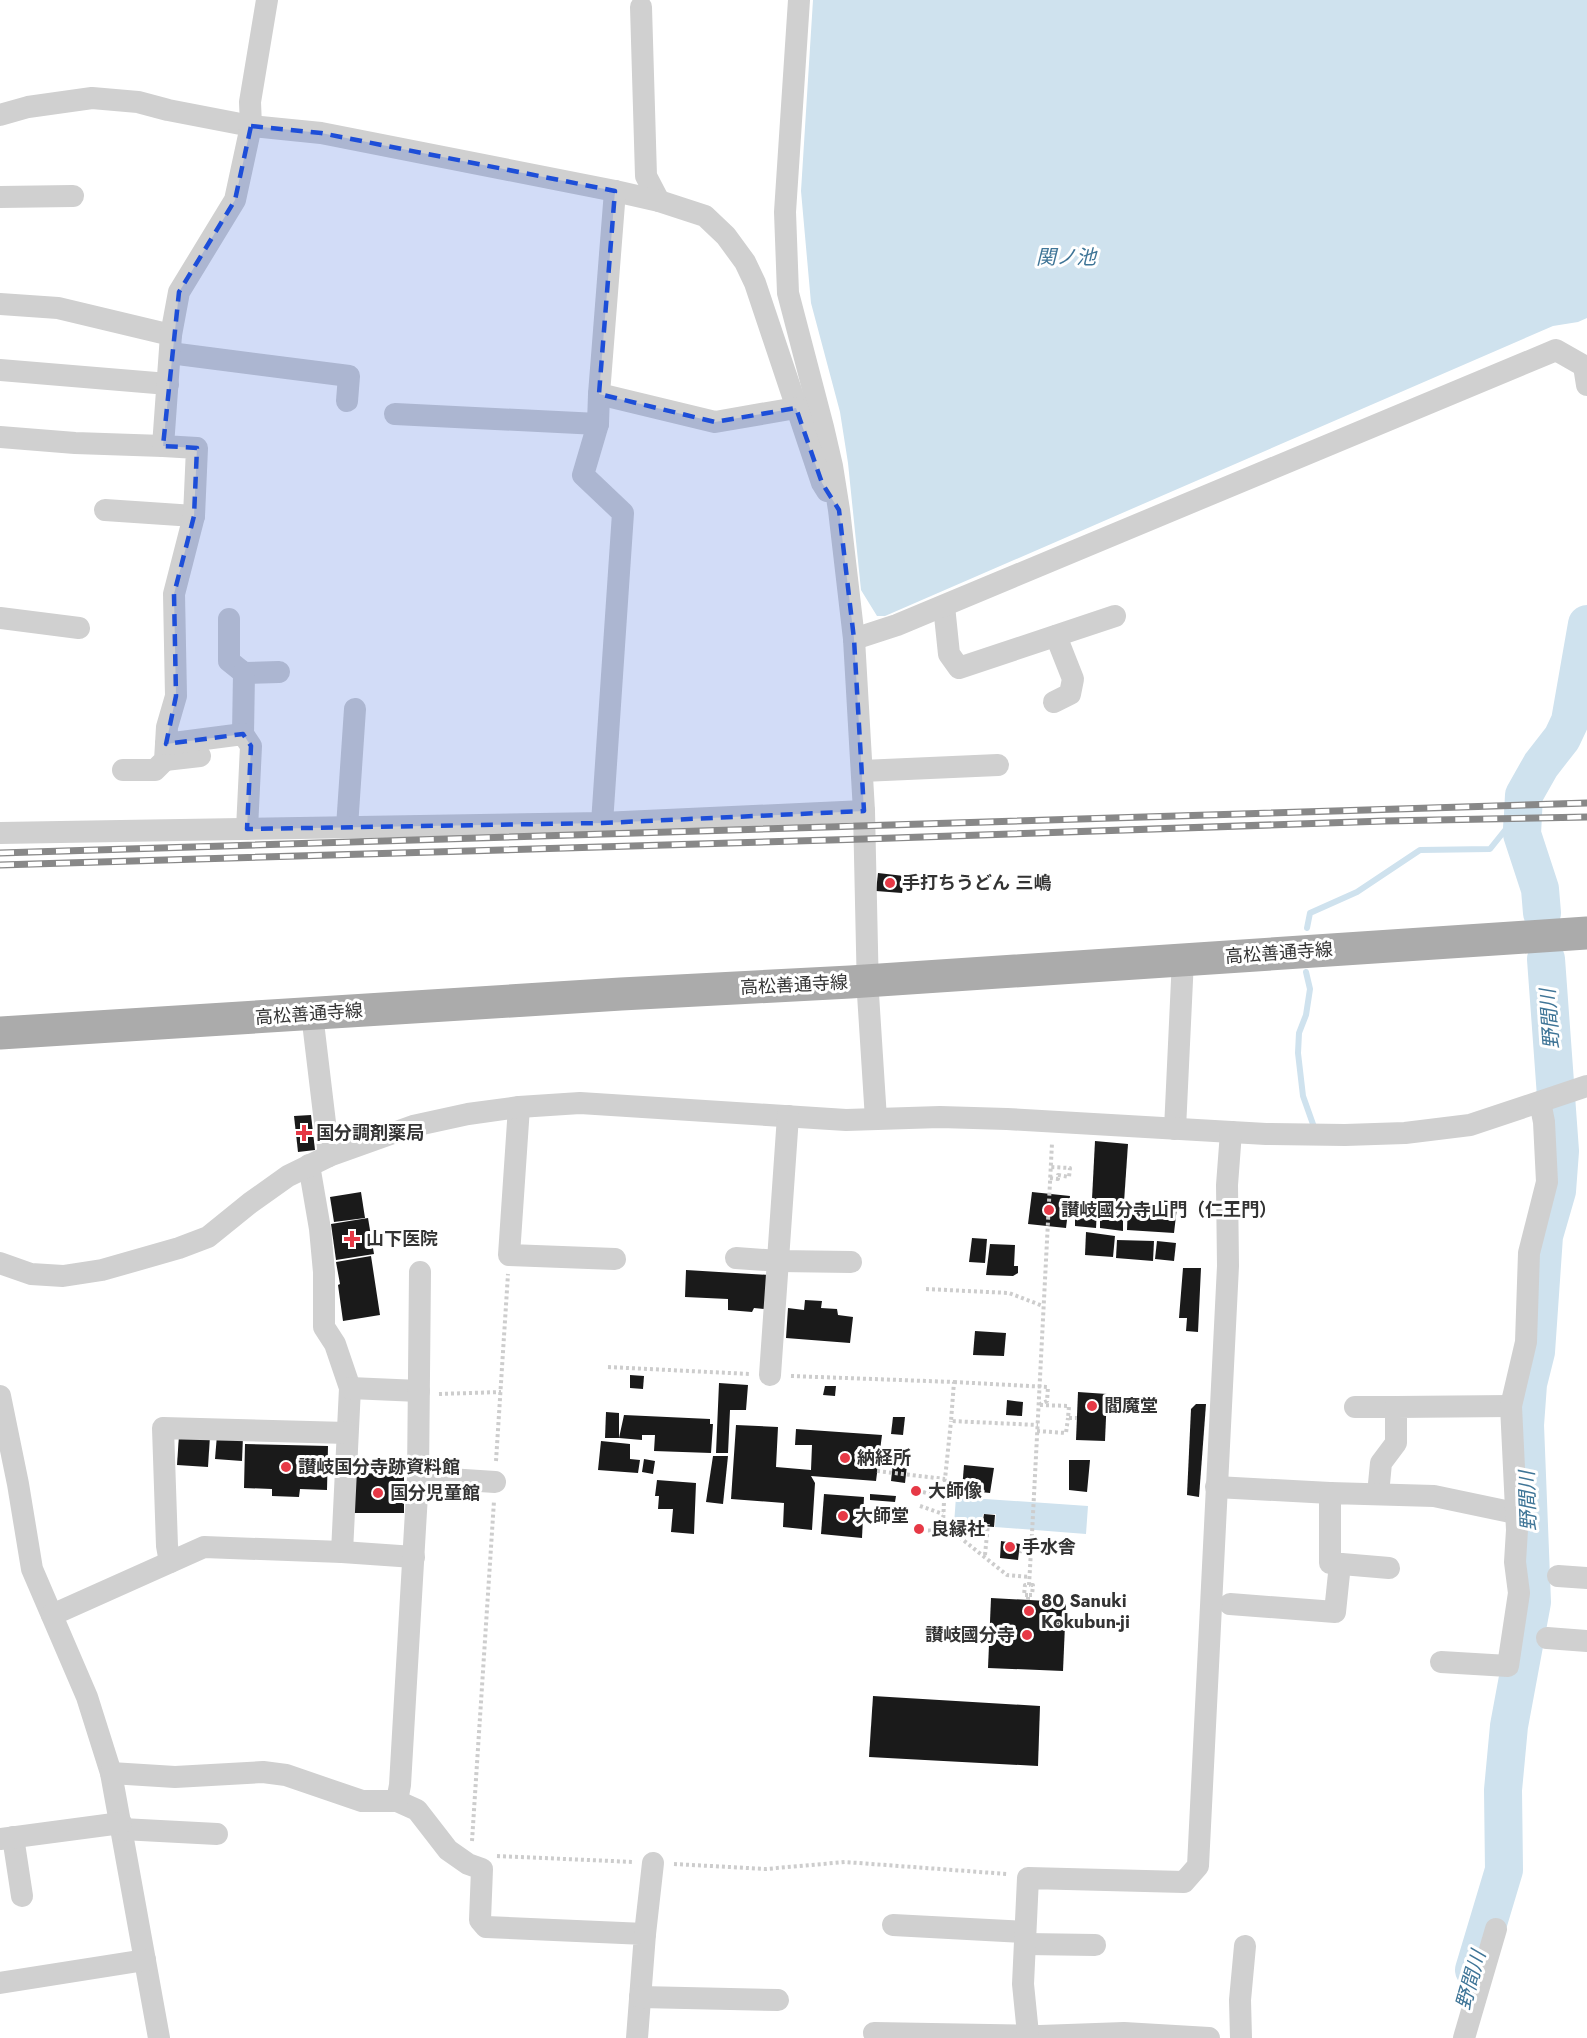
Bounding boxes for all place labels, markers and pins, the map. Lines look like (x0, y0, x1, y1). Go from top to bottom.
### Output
place label: 手打ちうどん 三嶋 (902, 870, 1051, 896)
marker: 手打ちうどん 三嶋 (883, 876, 897, 890)
place label: 国分調剤薬局 (316, 1120, 424, 1146)
marker: 国分調剤薬局 (297, 1126, 311, 1140)
place label: 讃岐國分寺山門（仁王門） (1061, 1197, 1277, 1223)
marker: 讃岐國分寺山門（仁王門） (1042, 1203, 1056, 1217)
place label: 山下医院 (366, 1226, 438, 1252)
marker: 山下医院 (343, 1230, 361, 1248)
place label: 閻魔堂 (1104, 1393, 1158, 1419)
marker: 閻魔堂 (1085, 1399, 1099, 1413)
place label: 納経所 (857, 1445, 911, 1471)
marker: 納経所 (838, 1451, 852, 1465)
place label: 讃岐国分寺跡資料館 (298, 1454, 460, 1480)
marker: 讃岐国分寺跡資料館 (279, 1460, 293, 1474)
place label: 大師像 (928, 1478, 982, 1504)
place label: 国分児童館 (390, 1480, 480, 1506)
marker: 大師像 (909, 1484, 923, 1498)
marker: 国分児童館 (371, 1486, 385, 1500)
place label: 大師堂 (855, 1503, 909, 1529)
marker: 大師堂 (836, 1509, 850, 1523)
place label: 良縁社 (931, 1516, 985, 1542)
marker: 良縁社 (912, 1522, 926, 1536)
place label: 手水舎 (1022, 1534, 1076, 1560)
marker: 手水舎 (1003, 1540, 1017, 1554)
place label: 80 Sanuki Kokubun-ji (1041, 1588, 1130, 1635)
marker: 80 Sanuki Kokubun-ji (1022, 1604, 1036, 1618)
place label: 讃岐國分寺 (925, 1622, 1015, 1648)
marker: 讃岐國分寺 (1020, 1628, 1034, 1642)

